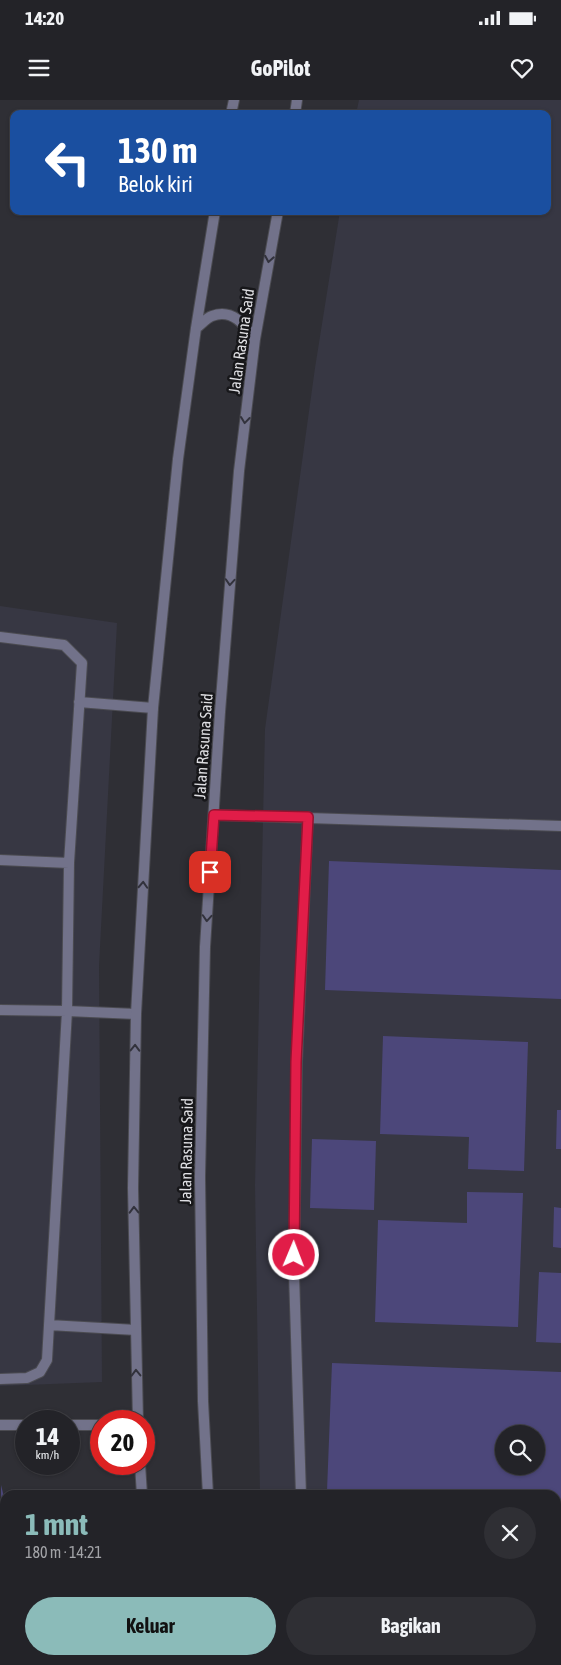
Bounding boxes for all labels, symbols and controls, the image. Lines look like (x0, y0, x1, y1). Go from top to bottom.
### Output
text: 14:20 (25, 7, 64, 29)
icon: menu (25, 54, 53, 82)
icon: heart (508, 54, 536, 82)
text: GoPilot (251, 55, 310, 81)
icon: left (35, 130, 100, 195)
text: 130 m (118, 130, 197, 170)
text: Belok kiri (118, 171, 193, 197)
one-way arrow (265, 255, 275, 264)
street label: Jalan Rasuna Said (225, 287, 257, 395)
one-way arrow (240, 416, 251, 424)
one-way arrow (225, 578, 236, 586)
street label: Jalan Rasuna Said (190, 693, 216, 799)
pin (189, 851, 231, 893)
icon: arrive (196, 858, 224, 886)
one-way arrow (137, 881, 148, 889)
one-way arrow (202, 915, 213, 923)
one-way arrow (130, 1043, 140, 1051)
street label: Jalan Rasuna Said (176, 1098, 196, 1204)
one-way arrow (129, 1206, 139, 1214)
position arrow (267, 1228, 319, 1280)
one-way arrow (131, 1368, 142, 1376)
speed limit sign: 20 (90, 1410, 155, 1475)
text: 14 (36, 1422, 59, 1450)
map controls (495, 1425, 545, 1475)
button: search (495, 1425, 545, 1475)
text: km/h (36, 1448, 59, 1462)
text: 1 mnt (25, 1507, 88, 1541)
button: close (484, 1507, 536, 1559)
text: 180 m · 14:21 (25, 1543, 102, 1561)
button: Keluar (25, 1597, 276, 1655)
button: Bagikan (286, 1597, 536, 1655)

